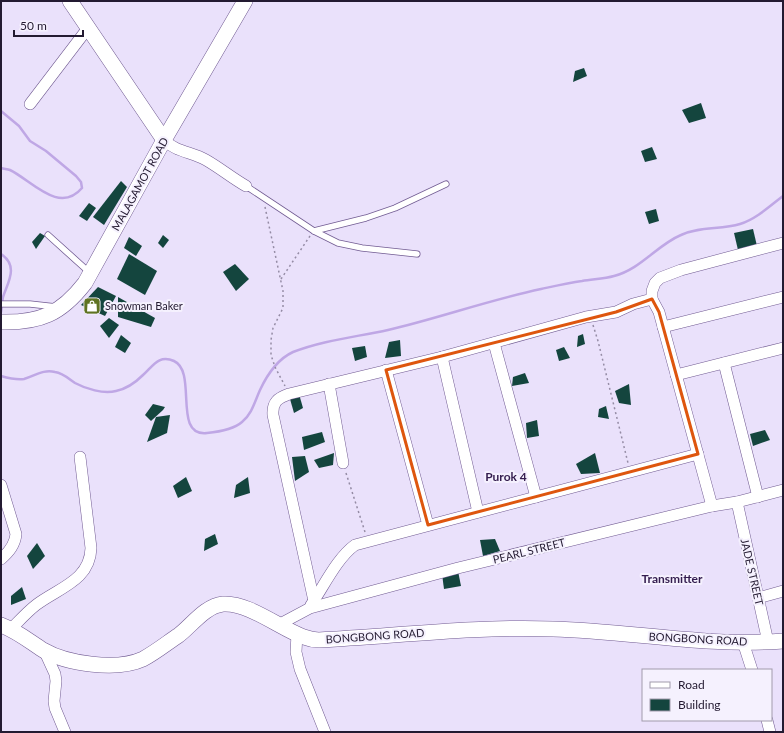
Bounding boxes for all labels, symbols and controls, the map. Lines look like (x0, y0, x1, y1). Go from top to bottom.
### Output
scale bar (14, 12, 83, 38)
text: 50 m (20, 18, 47, 33)
street label: MALAGAMOT ROAD (108, 135, 171, 233)
shop icon: Snowman Baker (82, 296, 102, 316)
place label: Snowman Baker (105, 299, 183, 312)
district label: Purok 4 (485, 469, 527, 484)
street label: PEARL STREET (491, 535, 567, 566)
street label: JADE STREET (738, 537, 767, 607)
district label: Transmitter (642, 571, 703, 586)
street label: BONGBONG ROAD (325, 626, 425, 645)
street label: BONGBONG ROAD (648, 629, 748, 648)
legend (642, 669, 772, 721)
text: Road (678, 677, 705, 692)
text: Building (678, 697, 721, 712)

